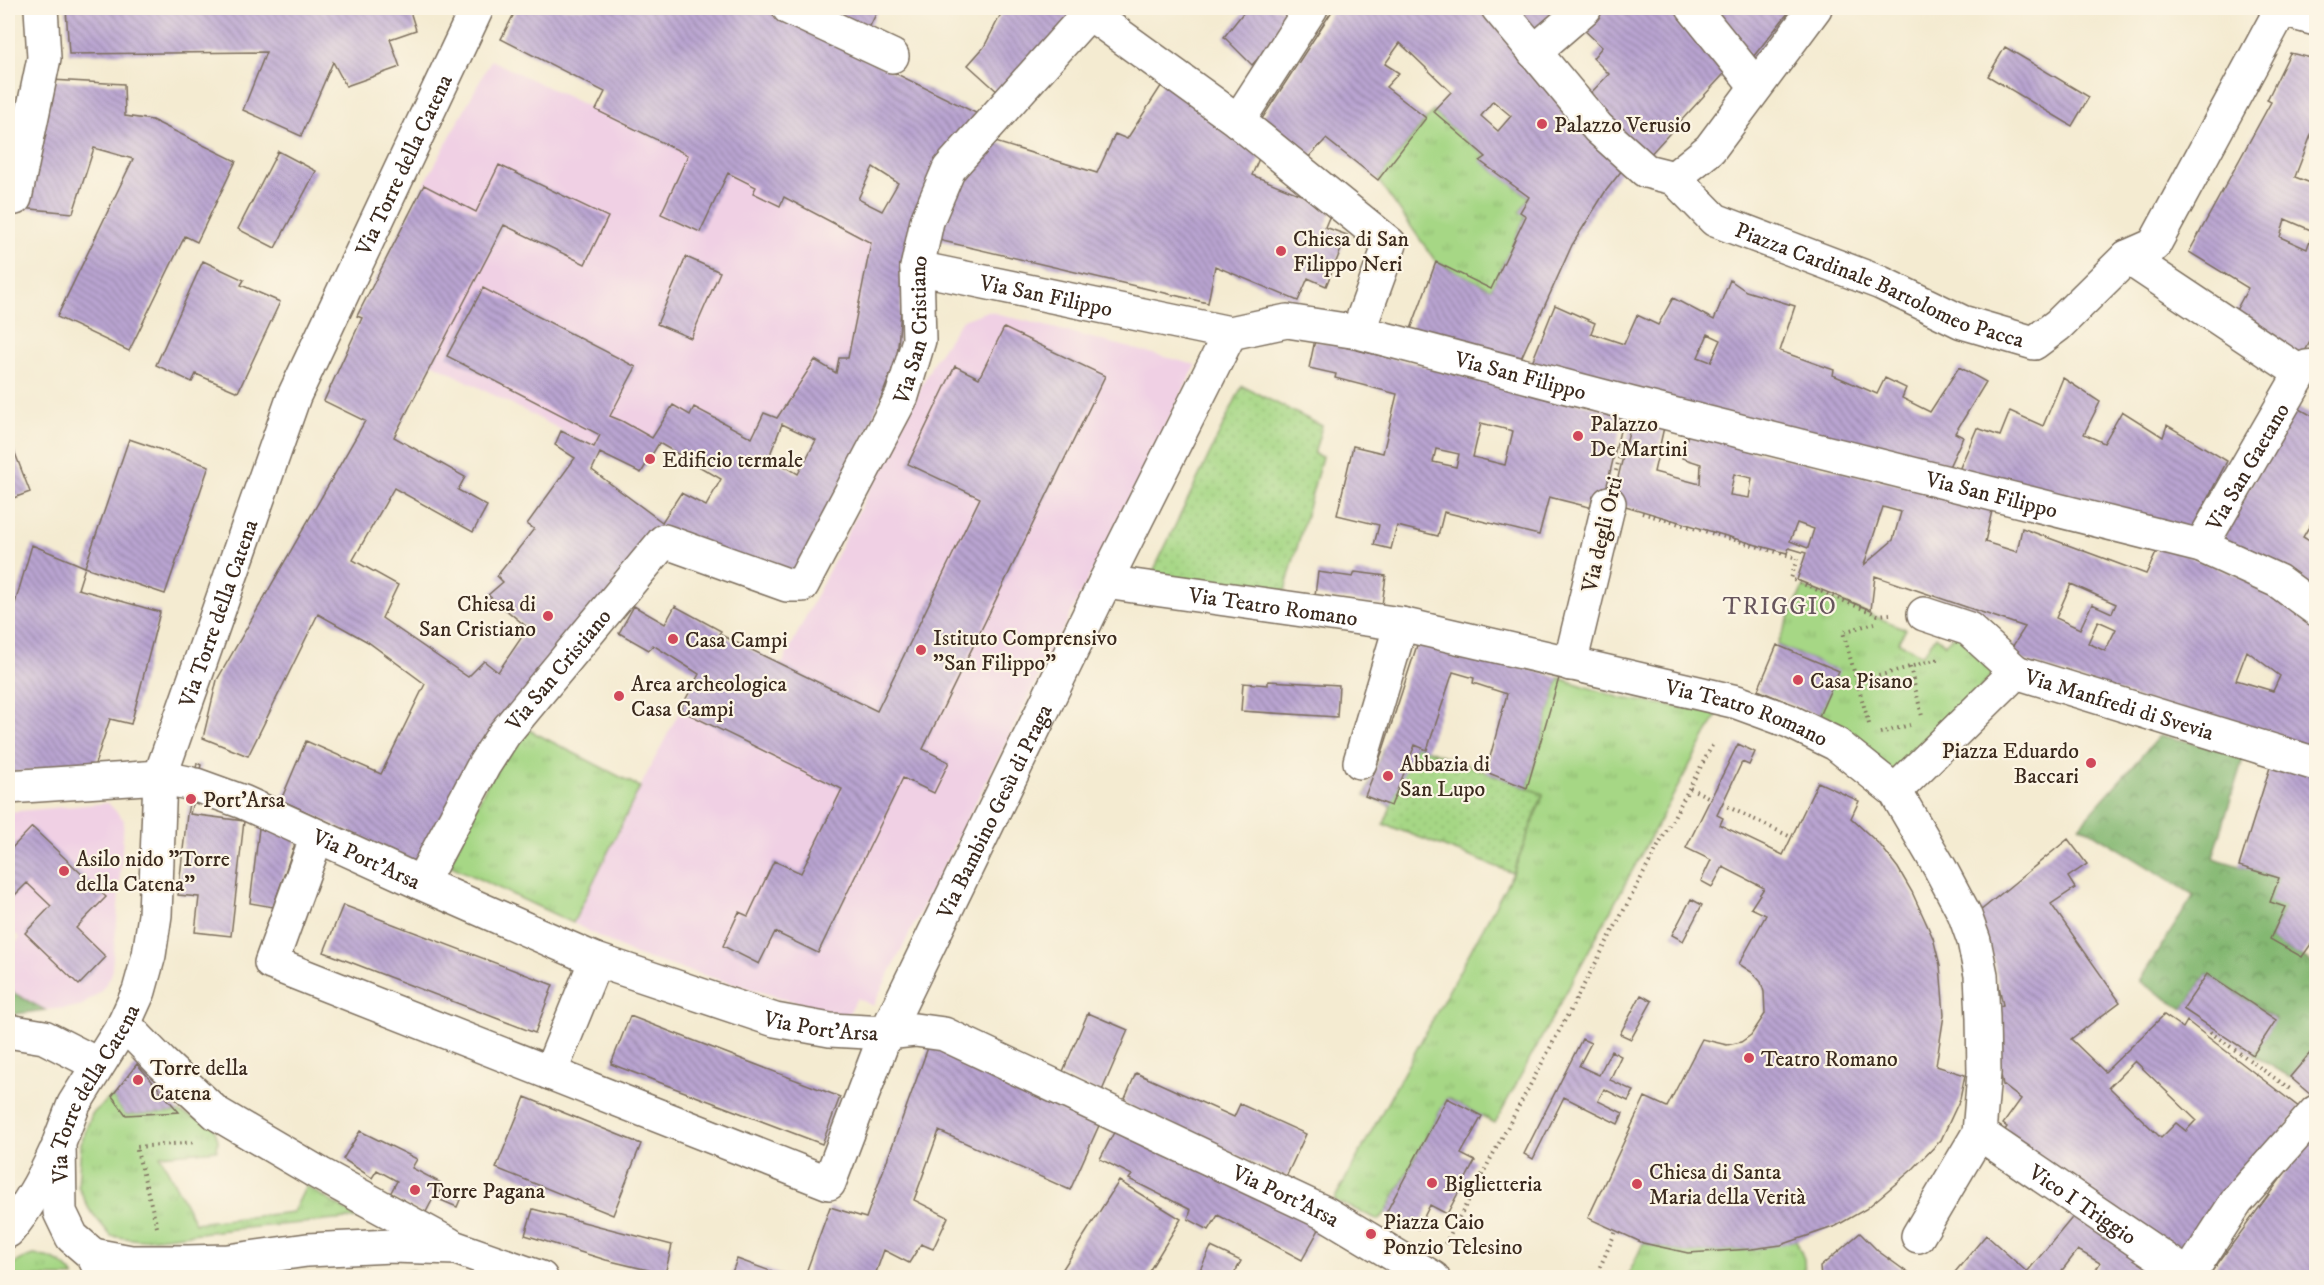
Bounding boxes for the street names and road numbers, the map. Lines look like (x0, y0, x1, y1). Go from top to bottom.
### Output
street label: Via Torre della Catena (350, 70, 459, 261)
street label: Piazza Cardinale Bartolomeo Pacca (1731, 217, 2028, 355)
street label: Via San Cristiano (888, 253, 934, 410)
street label: Via San Filippo (976, 269, 1115, 323)
street label: Via San Filippo (1451, 346, 1589, 406)
street label: Via San Gaetano (2200, 398, 2296, 537)
street label: Via San Filippo (1922, 466, 2060, 525)
street label: Via degli Orti (1576, 474, 1629, 596)
street label: Via Torre della Catena (173, 515, 265, 712)
street label: Via Teatro Romano (1186, 582, 1359, 633)
street label: Via San Cristiano (500, 603, 617, 737)
street label: Via Manfredi di Svevia (2020, 663, 2218, 747)
street label: Via Teatro Romano (1661, 674, 1832, 753)
street label: Via Bambino Gesù di Praga (931, 700, 1059, 924)
street label: Via Port'Arsa (307, 823, 425, 896)
street label: Via Torre della Catena (45, 1000, 146, 1185)
street label: Via Port'Arsa (759, 1005, 880, 1048)
street label: Vico I Triggio (2023, 1158, 2141, 1251)
street label: Via Port'Arsa (1227, 1159, 1345, 1234)

